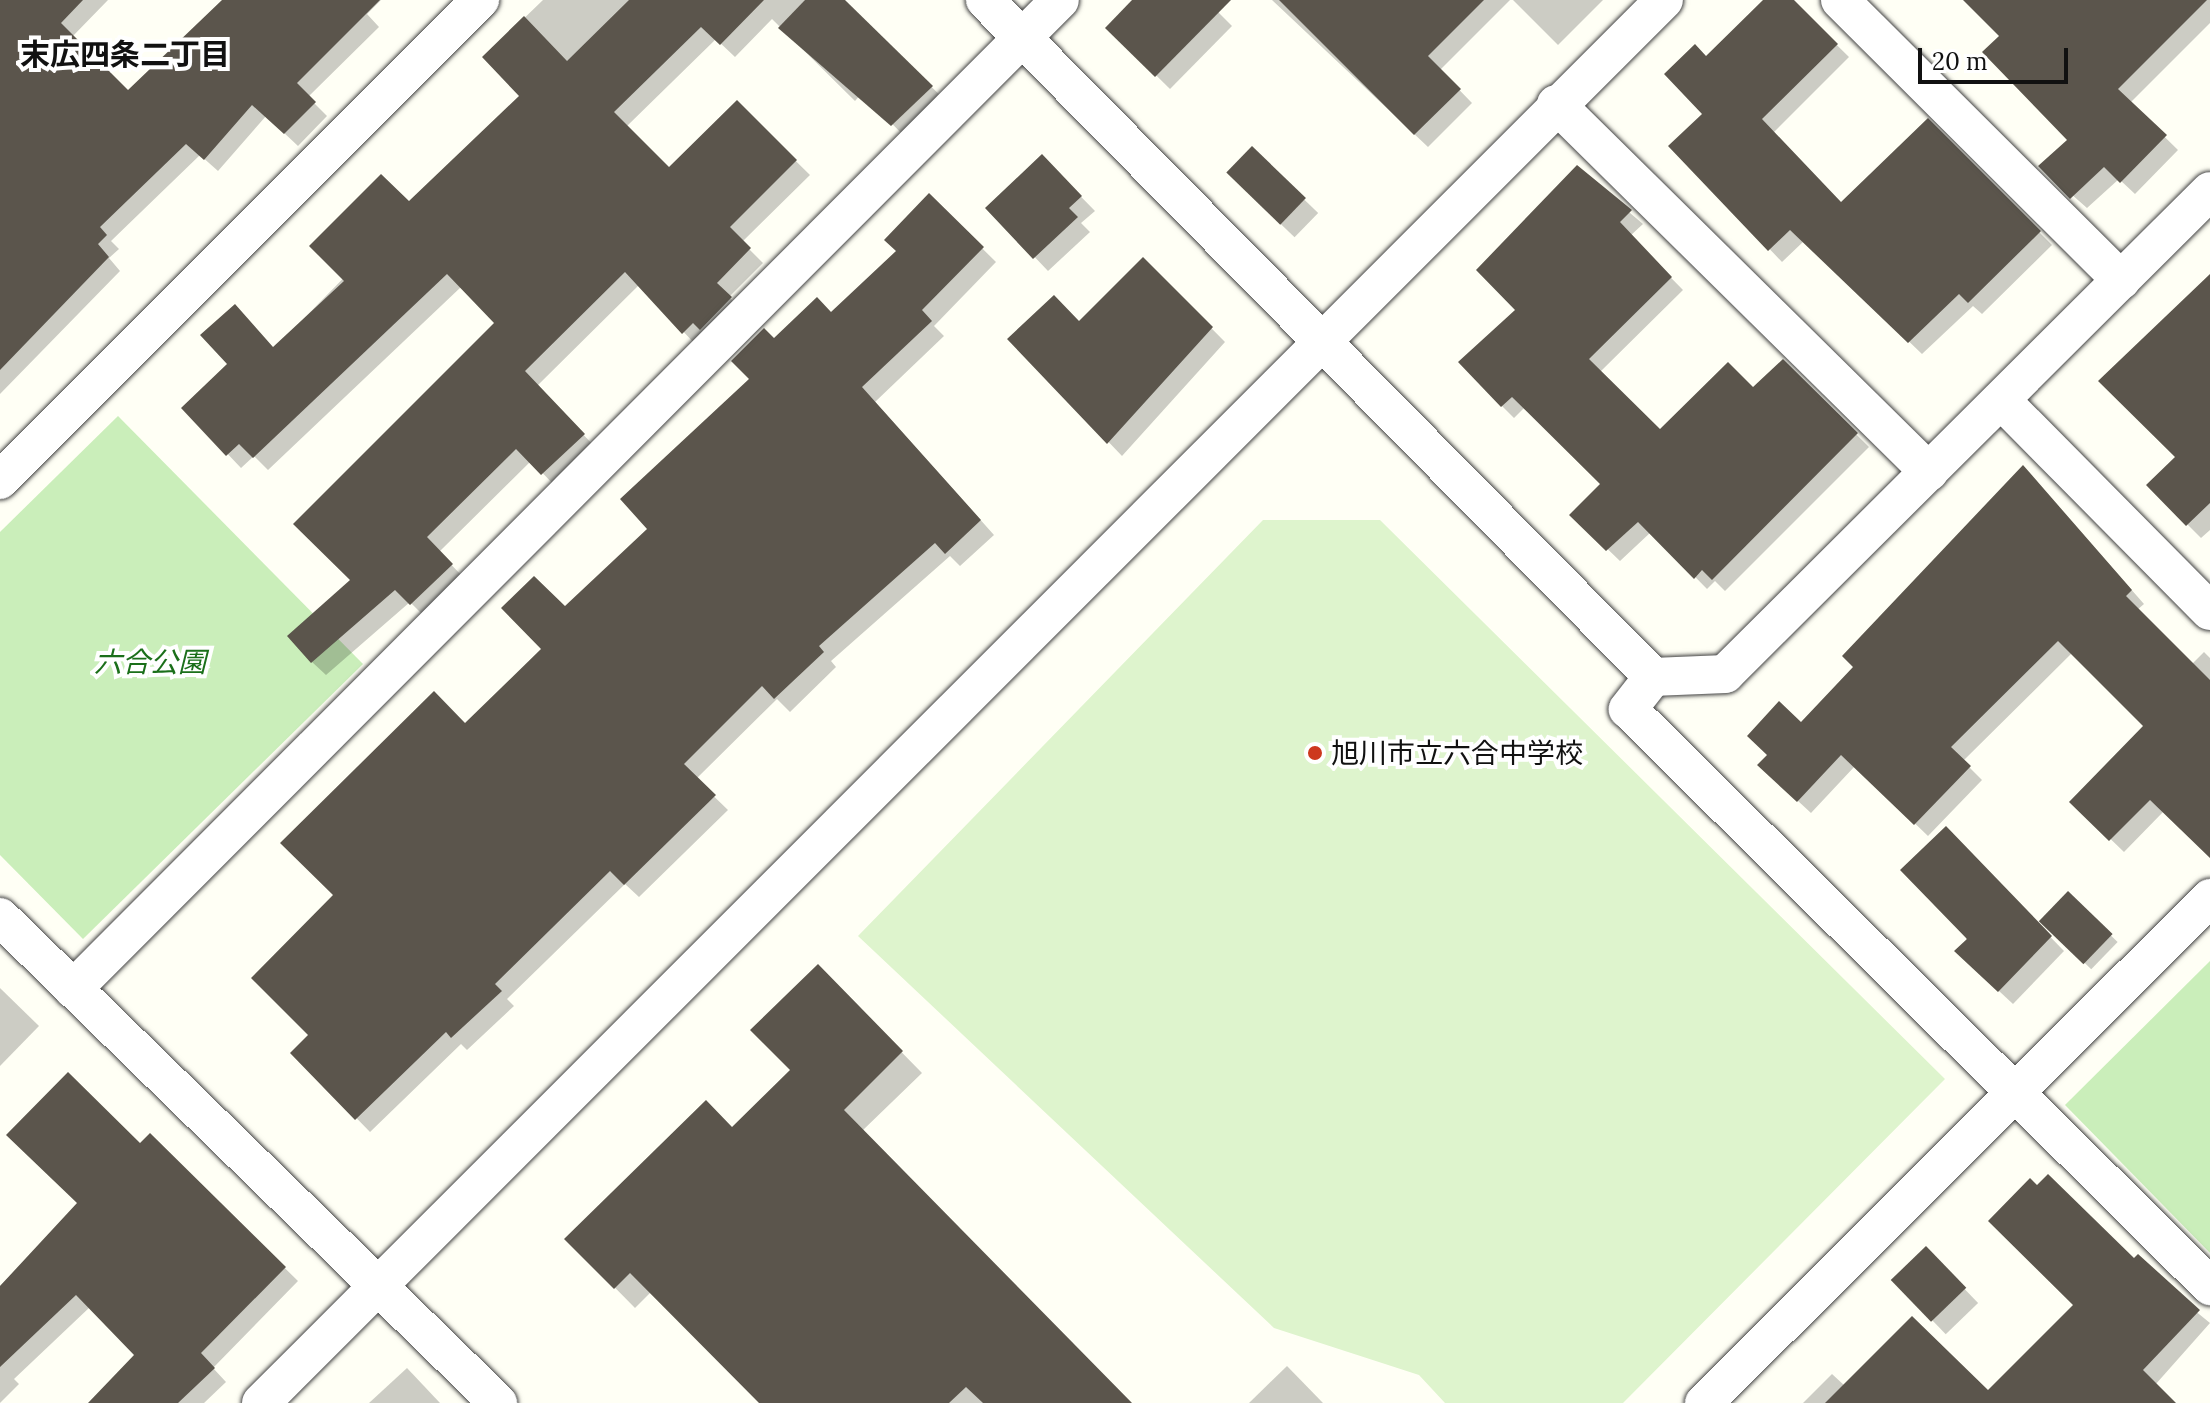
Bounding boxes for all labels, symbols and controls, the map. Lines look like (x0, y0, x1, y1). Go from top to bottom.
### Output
scale bar (1922, 32, 2072, 82)
district label: 末広四条二丁目 (20, 36, 230, 72)
text: 20 m (1932, 46, 1988, 77)
park label: 六合公園 (94, 645, 206, 679)
place label: 旭川市立六合中学校 (1331, 736, 1583, 770)
marker: 旭川市立六合中学校 (1306, 744, 1324, 762)

